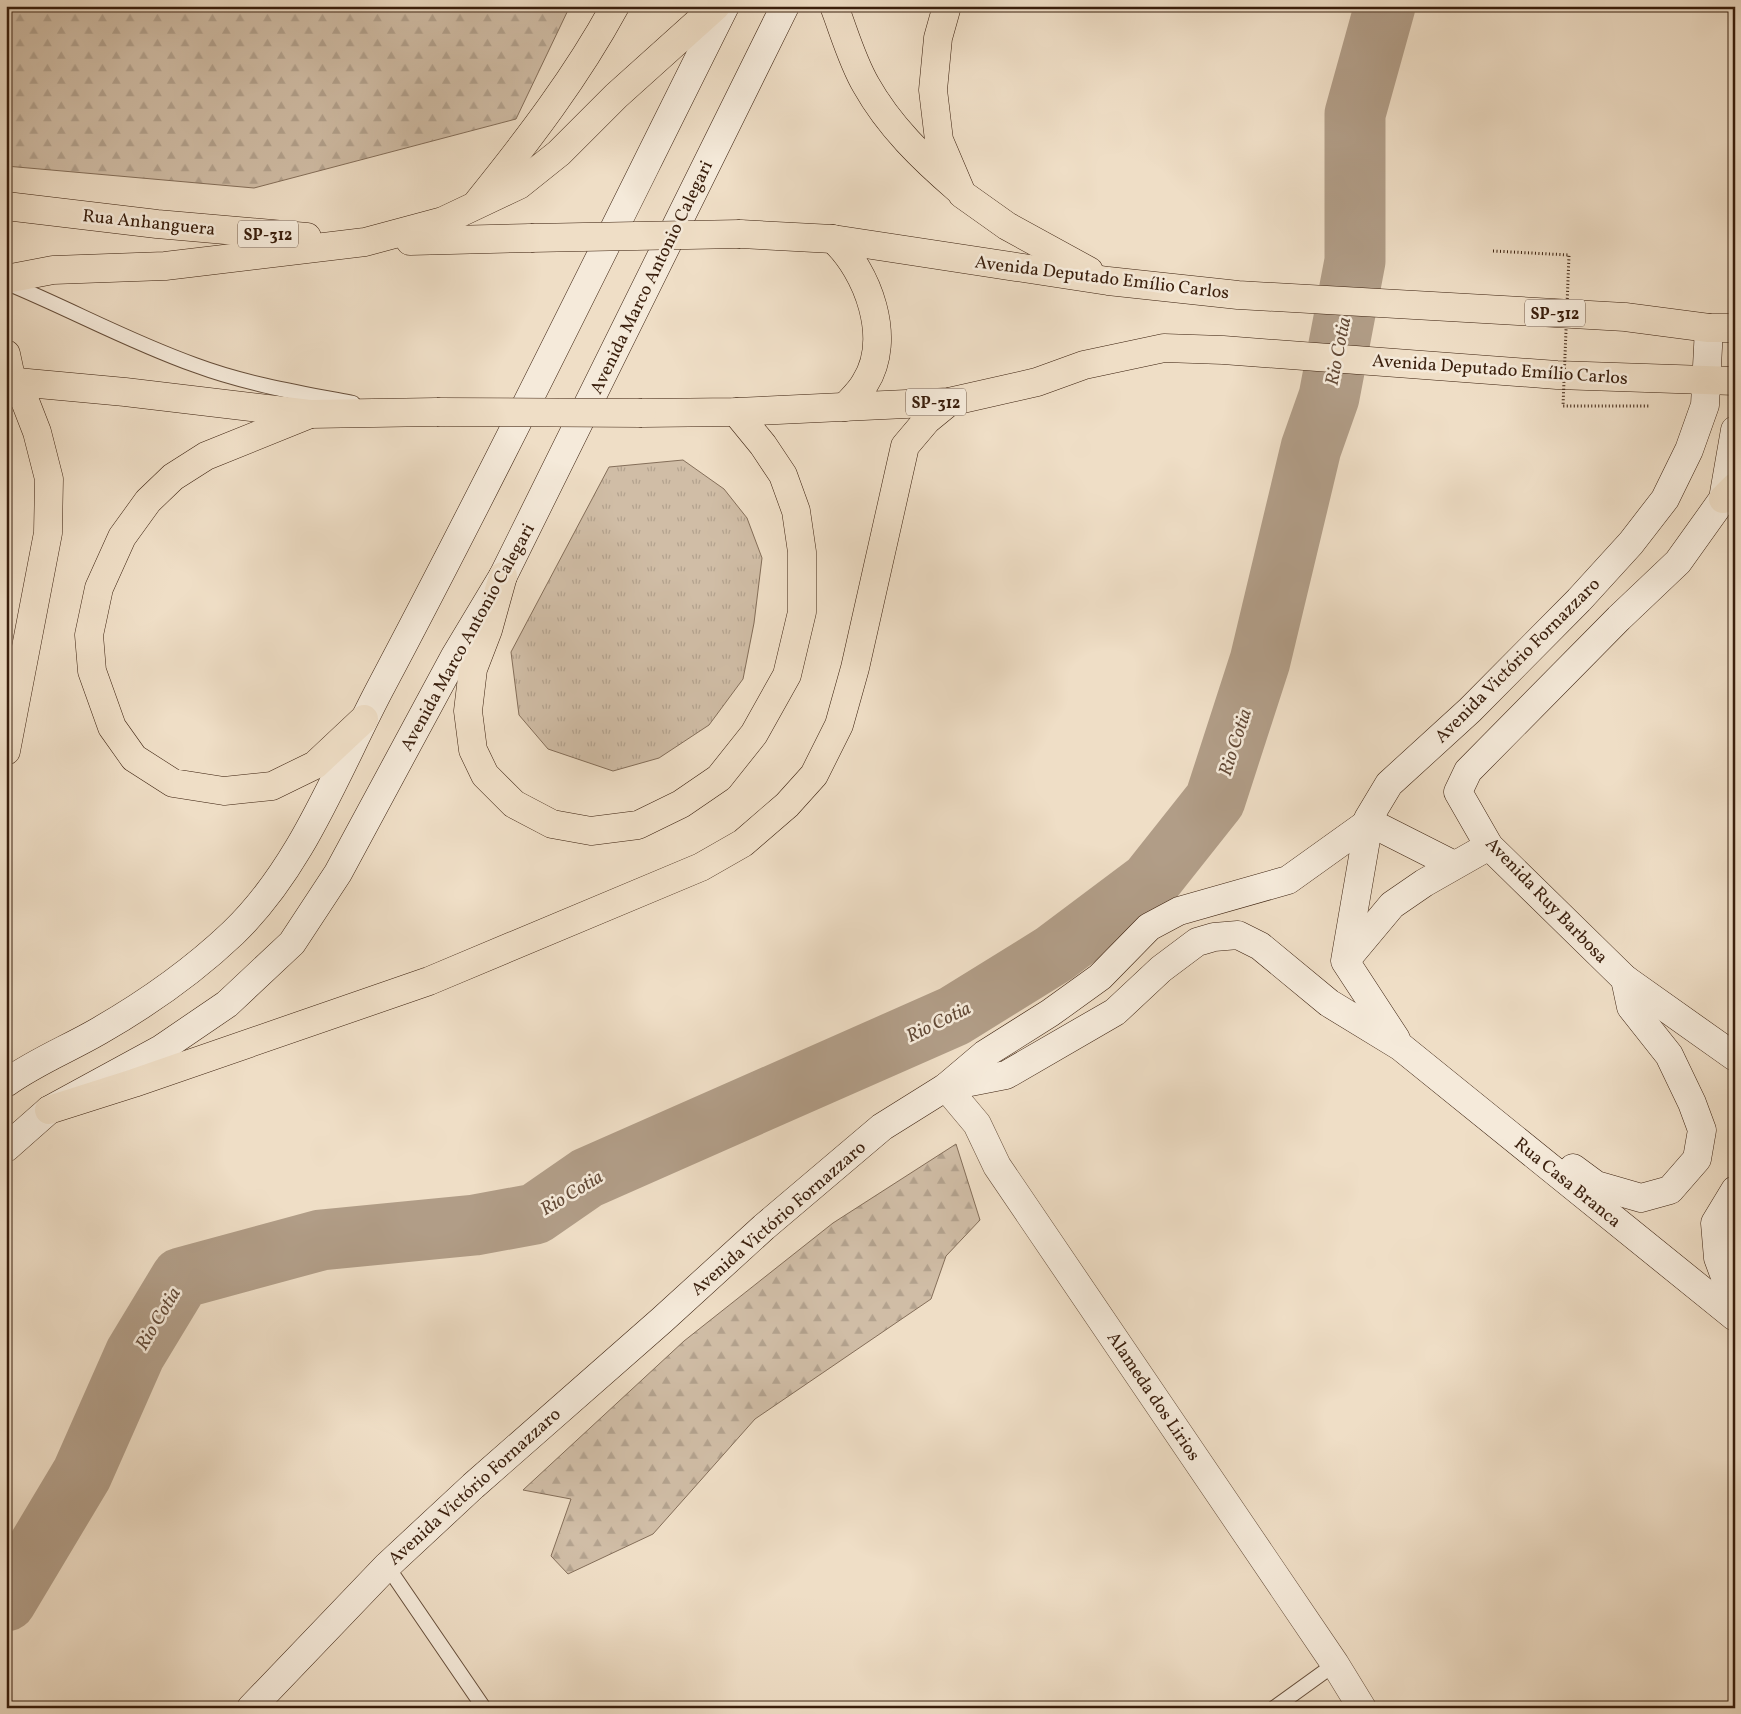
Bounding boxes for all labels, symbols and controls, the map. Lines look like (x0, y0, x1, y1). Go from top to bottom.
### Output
street label: Avenida Marco Antonio Calegari (585, 157, 720, 399)
street label: Rua Anhanguera (81, 204, 216, 243)
road number: SP-312 (238, 220, 298, 248)
street label: Avenida Deputado Emílio Carlos (973, 250, 1230, 307)
road number: SP-312 (1525, 300, 1585, 326)
water label: Rio Cotia (1320, 315, 1358, 388)
street label: Avenida Deputado Emílio Carlos (1371, 349, 1629, 392)
road number: SP-312 (906, 388, 966, 416)
street label: Avenida Marco Antonio Calegari (395, 519, 542, 756)
street label: Avenida Victório Fornazzaro (1430, 573, 1606, 749)
water label: Rio Cotia (1213, 706, 1259, 780)
street label: Avenida Ruy Barbosa (1479, 832, 1613, 970)
water label: Rio Cotia (902, 996, 976, 1050)
street label: Rua Casa Branca (1508, 1132, 1626, 1234)
street label: Avenida Victório Fornazzaro (686, 1136, 872, 1302)
water label: Rio Cotia (536, 1165, 608, 1223)
water label: Rio Cotia (130, 1283, 188, 1355)
street label: Alameda dos Lirios (1100, 1327, 1205, 1466)
street label: Avenida Victório Fornazzaro (383, 1403, 567, 1572)

